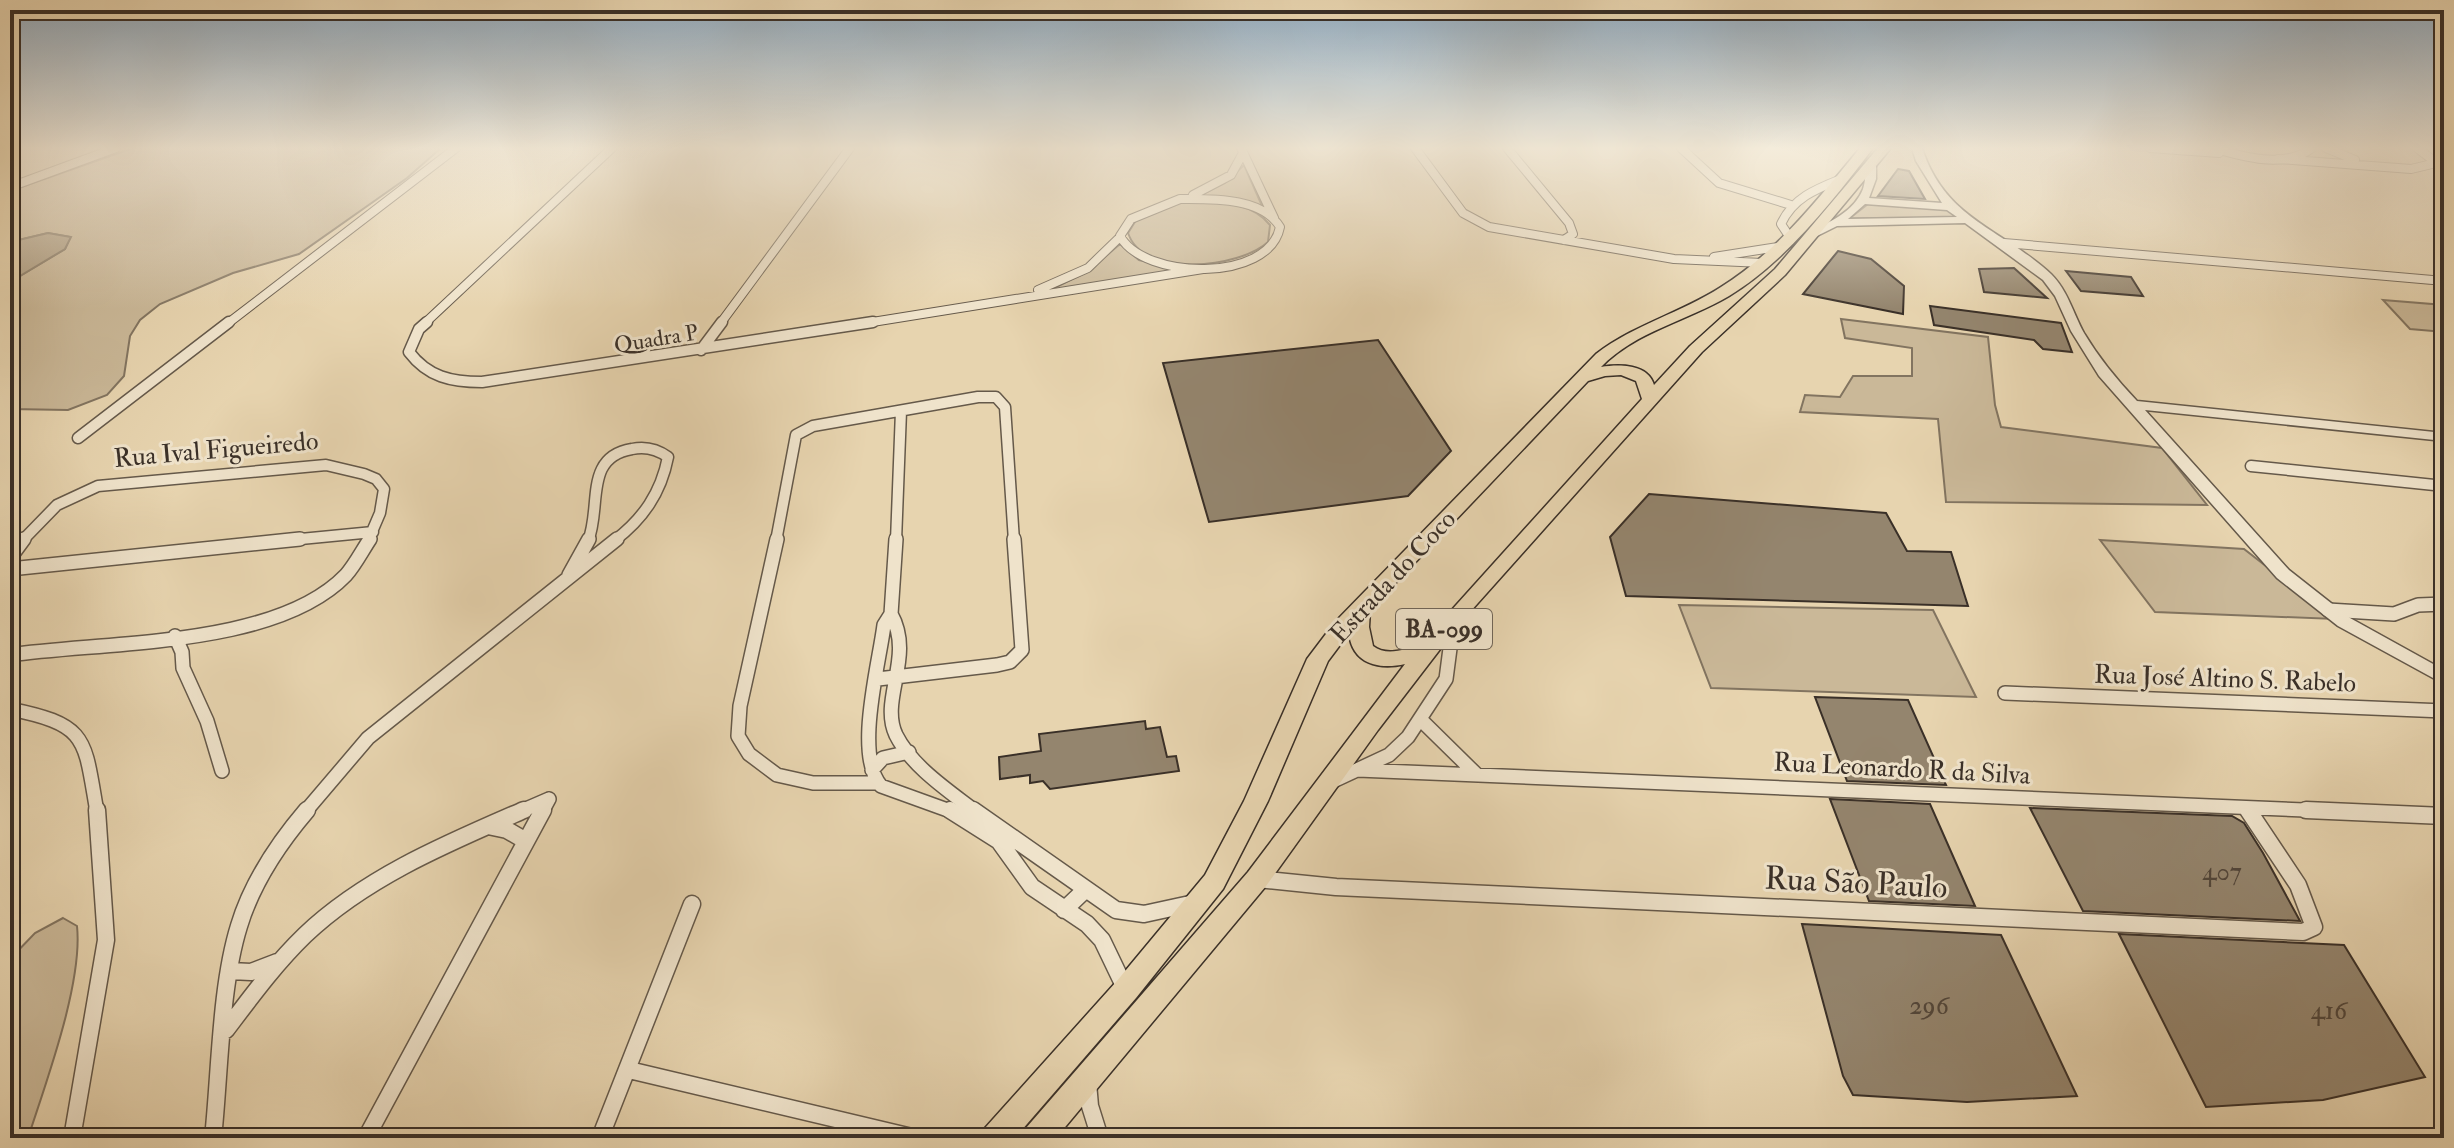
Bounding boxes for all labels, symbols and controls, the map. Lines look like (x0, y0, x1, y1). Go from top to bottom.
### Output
street label: Quadra P (612, 319, 700, 359)
street label: Rua Ival Figueiredo (112, 425, 320, 475)
street label: Estrada do Coco (1323, 504, 1463, 650)
road number: BA-099 (1396, 609, 1492, 649)
street label: Rua José Altino S. Rabelo (2093, 658, 2357, 700)
street label: Rua Leonardo R da Silva (1773, 746, 2032, 792)
house number: 407 (2202, 856, 2242, 888)
street label: Rua São Paulo (1763, 858, 1949, 908)
house number: 296 (1909, 990, 1951, 1022)
house number: 416 (2311, 995, 2349, 1027)

